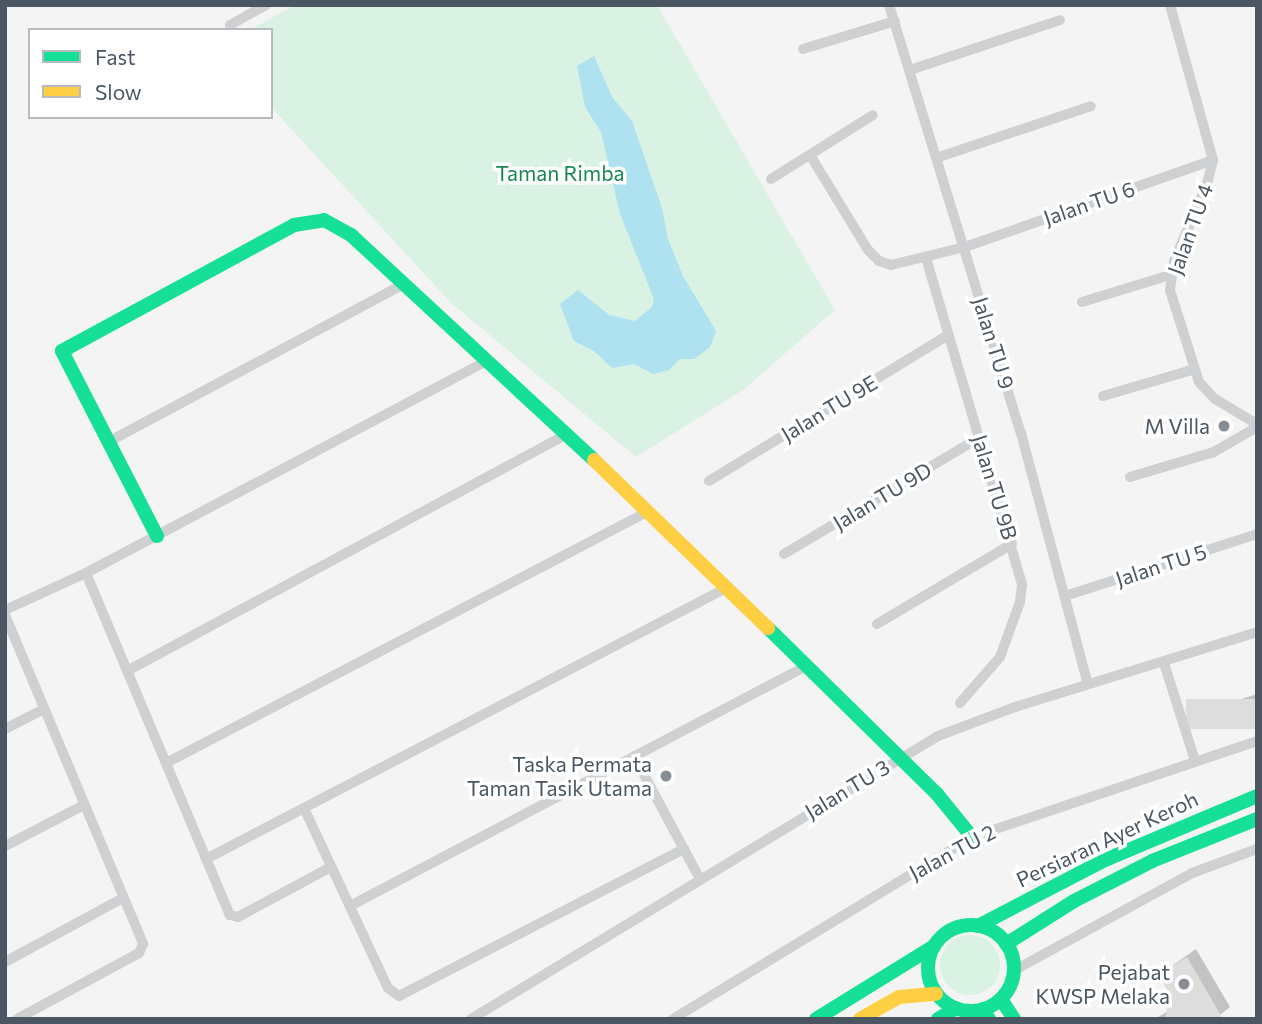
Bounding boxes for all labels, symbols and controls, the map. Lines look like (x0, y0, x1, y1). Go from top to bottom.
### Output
legend (28, 28, 273, 119)
text: Fast (95, 44, 136, 69)
text: Slow (95, 79, 142, 104)
park label: Taman Rimba (495, 160, 625, 186)
street label: Jalan TU 6 (1040, 176, 1138, 230)
street label: Jalan TU 4 (1162, 180, 1218, 278)
street label: Jalan TU 9 (968, 294, 1020, 392)
street label: Jalan TU 9E (776, 370, 882, 446)
place label: M Villa (1144, 413, 1210, 439)
marker: M Villa (1216, 418, 1232, 434)
street label: Jalan TU 9B (967, 431, 1023, 543)
street label: Jalan TU 9D (828, 457, 936, 535)
street label: Jalan TU 5 (1112, 538, 1210, 592)
place label: Taska Permata Taman Tasik Utama (467, 751, 652, 801)
street label: Jalan TU 3 (800, 754, 894, 824)
marker: Taska Permata Taman Tasik Utama (658, 768, 674, 784)
street label: Persiaran Ayer Keroh (1012, 786, 1202, 892)
street label: Jalan TU 2 (905, 819, 999, 885)
place label: Pejabat KWSP Melaka (1036, 959, 1170, 1009)
marker: Pejabat KWSP Melaka (1176, 976, 1192, 992)

